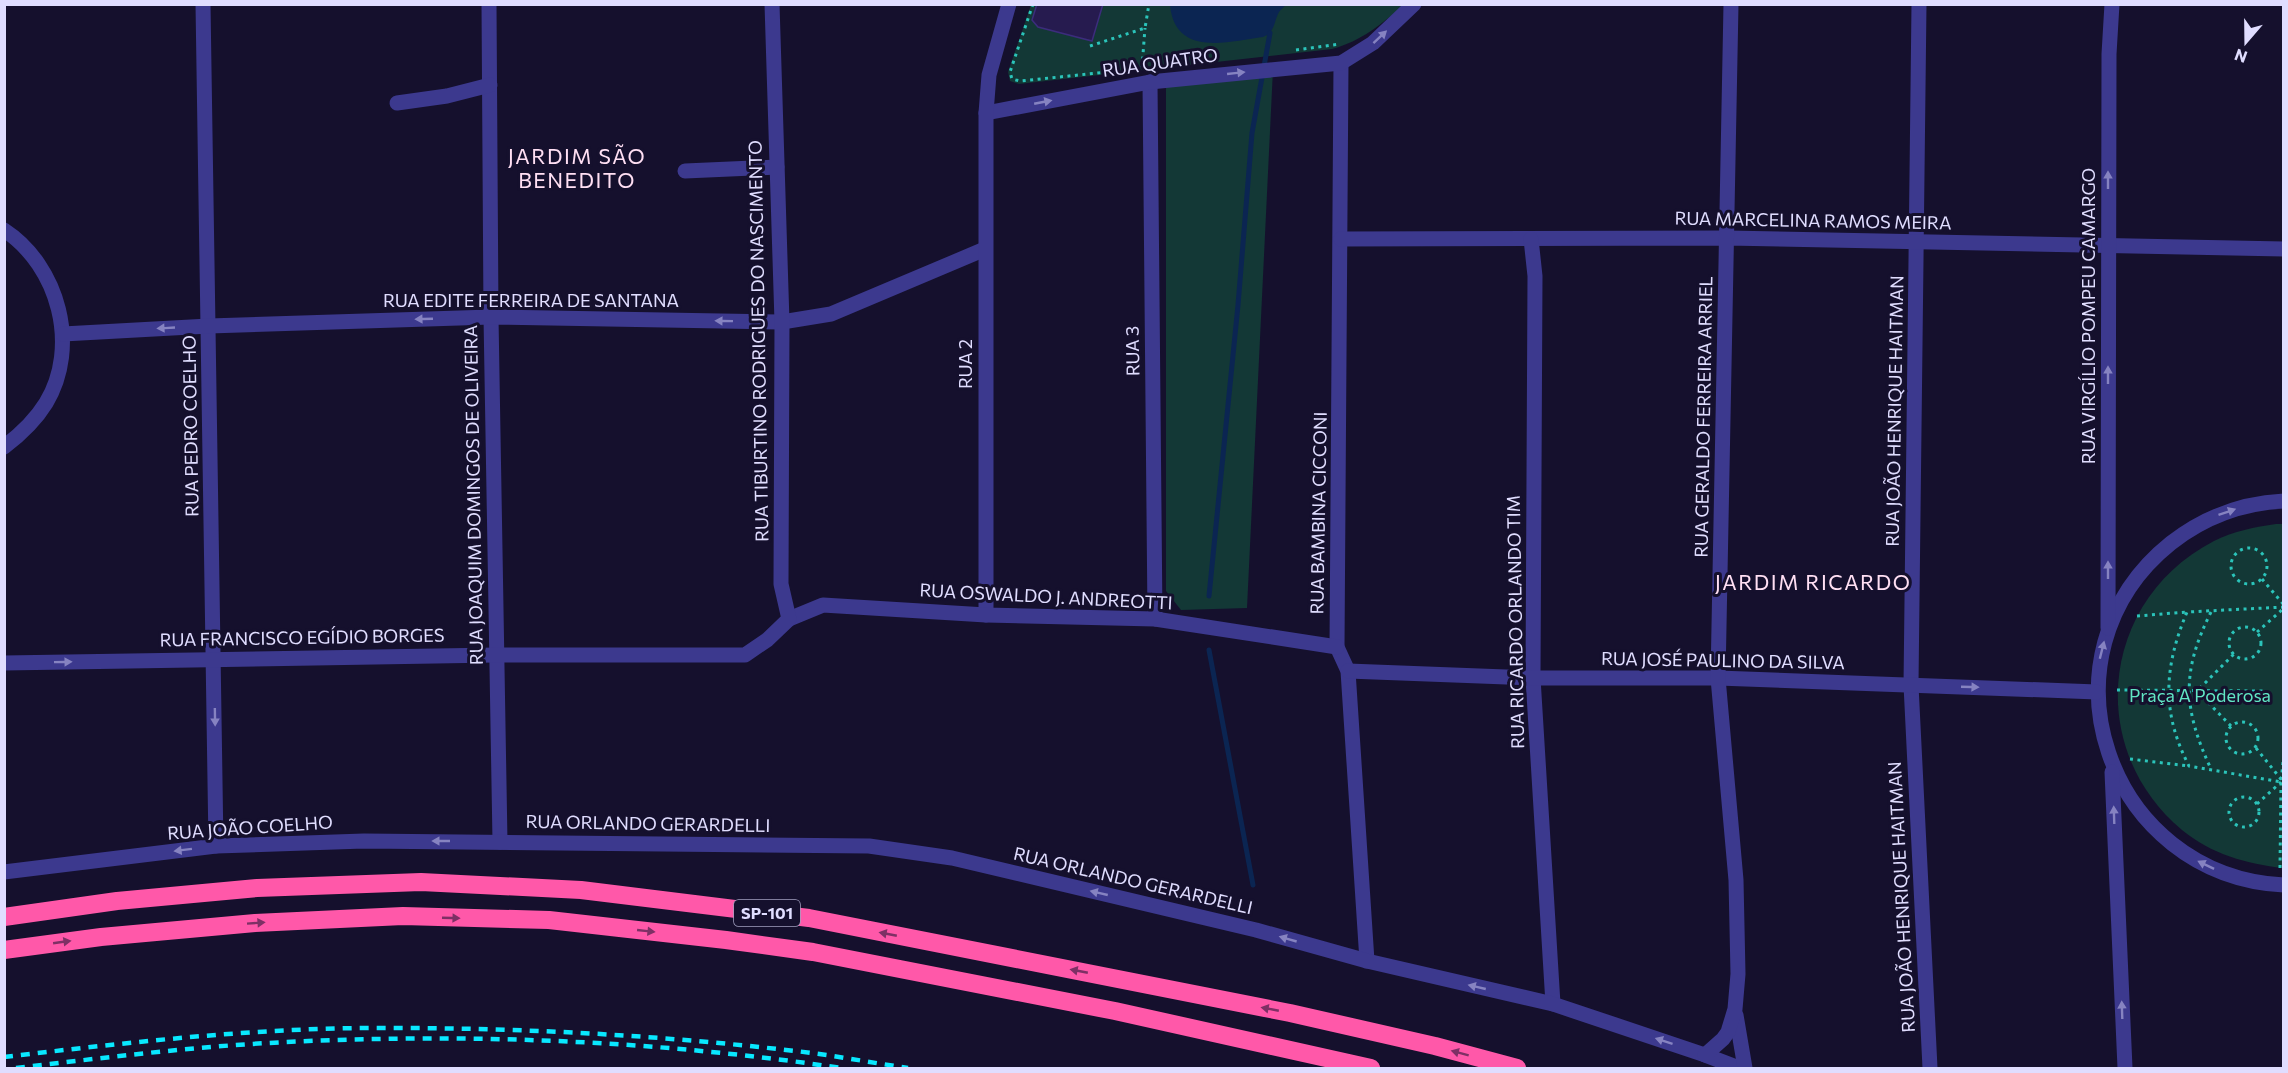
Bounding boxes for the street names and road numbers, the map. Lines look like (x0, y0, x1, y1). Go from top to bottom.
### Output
street label: RUA QUATRO (1101, 43, 1219, 81)
street label: RUA TIBURTINO RODRIGUES DO NASCIMENTO (743, 140, 773, 542)
street label: RUA VIRGÍLIO POMPEU CAMARGO (2077, 168, 2099, 464)
street label: RUA MARCELINA RAMOS MEIRA (1674, 207, 1952, 233)
street label: RUA JOÃO HENRIQUE HAITMAN (1881, 275, 1907, 547)
street label: RUA GERALDO FERREIRA ARRIEL (1690, 276, 1716, 558)
street label: RUA EDITE FERREIRA DE SANTANA (383, 289, 679, 311)
street label: RUA JOAQUIM DOMINGOS DE OLIVEIRA (459, 325, 487, 665)
street label: RUA 3 (1121, 326, 1143, 376)
street label: RUA PEDRO COELHO (177, 335, 203, 517)
street label: RUA 2 (954, 339, 976, 389)
street label: RUA BAMBINA CICCONI (1305, 411, 1331, 615)
street label: RUA RICARDO ORLANDO TIM (1502, 495, 1528, 749)
street label: RUA OSWALDO J. ANDREOTTI (919, 578, 1173, 614)
street label: RUA FRANCISCO EGÍDIO BORGES (159, 624, 445, 650)
street label: RUA JOSÉ PAULINO DA SILVA (1601, 647, 1845, 673)
street label: RUA JOÃO HENRIQUE HAITMAN (1883, 761, 1919, 1033)
street label: RUA JOÃO COELHO (166, 810, 333, 844)
street label: RUA ORLANDO GERARDELLI (526, 810, 771, 836)
street label: RUA ORLANDO GERARDELLI (1012, 842, 1255, 918)
road number: SP-101 (734, 900, 800, 926)

